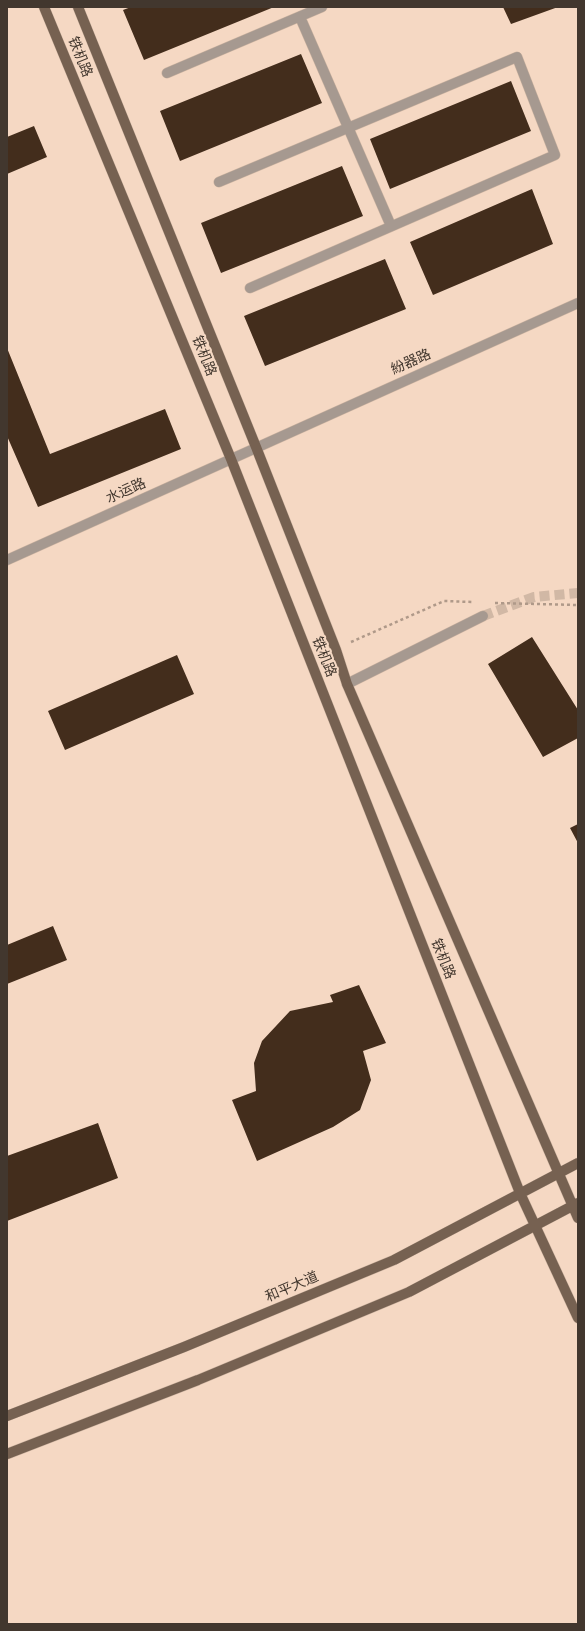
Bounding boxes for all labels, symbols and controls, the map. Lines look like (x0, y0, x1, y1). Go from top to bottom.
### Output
street label: 铁机路 (64, 34, 96, 80)
street label: 铁机路 (188, 333, 220, 379)
street label: 紛器路 (388, 346, 434, 378)
street label: 水运路 (103, 475, 149, 507)
street label: 铁机路 (308, 634, 340, 680)
street label: 铁机路 (427, 936, 459, 982)
street label: 和平大道 (263, 1268, 321, 1306)

